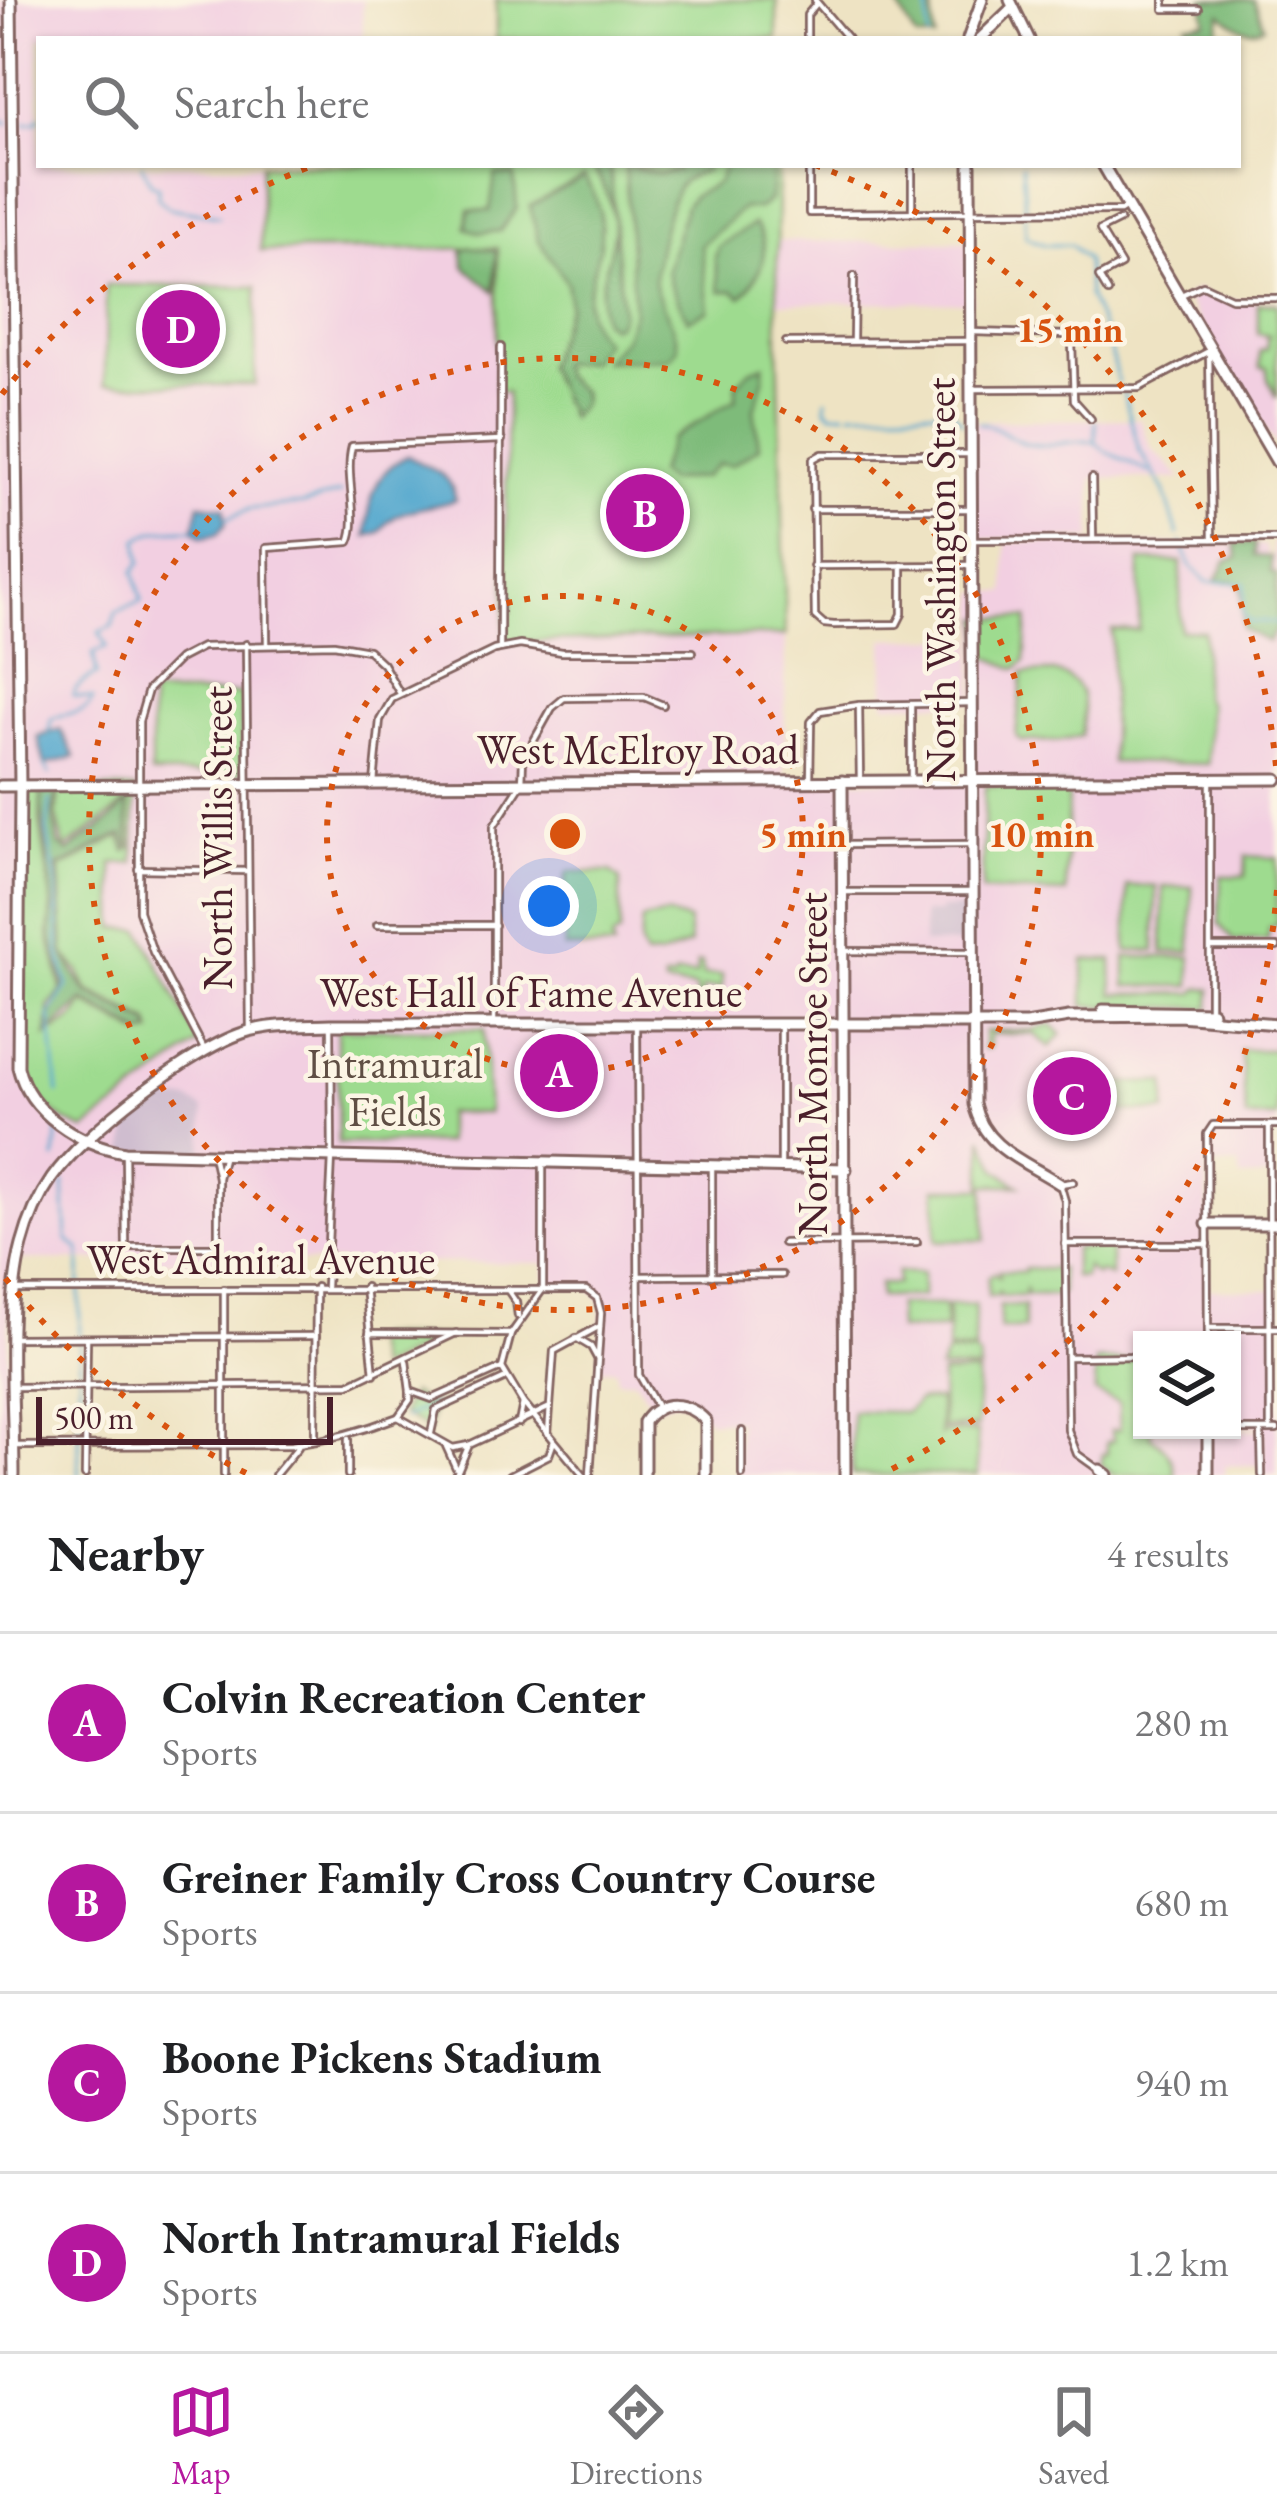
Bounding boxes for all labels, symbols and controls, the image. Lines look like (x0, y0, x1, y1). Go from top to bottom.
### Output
search box (36, 36, 1241, 168)
icon: search (78, 69, 144, 135)
text: Search here (174, 73, 369, 131)
pin: D (142, 284, 220, 374)
text: 15 min (1017, 306, 1123, 353)
street label: North Washington Street (913, 377, 968, 783)
pin: B (606, 468, 684, 558)
street label: North Willis Street (190, 686, 245, 990)
street label: West McElroy Road (477, 722, 800, 777)
text: 5 min (759, 811, 847, 858)
text: 10 min (988, 811, 1094, 858)
centre of rings (544, 813, 586, 855)
your location (519, 876, 579, 936)
street label: North Monroe Street (785, 892, 840, 1236)
street label: West Hall of Fame Avenue (320, 965, 742, 1020)
pin: A (520, 1028, 598, 1118)
park label: Intramural Fields (307, 1036, 483, 1139)
pin: C (1033, 1051, 1111, 1141)
street label: West Admiral Avenue (87, 1232, 435, 1287)
map controls (1133, 1331, 1241, 1439)
button: layers (1133, 1331, 1241, 1439)
scale bar (36, 1391, 333, 1444)
text: 500 m (54, 1396, 134, 1439)
text: Nearby (48, 1520, 204, 1586)
text: 4 results (1107, 1528, 1229, 1579)
text: Colvin Recreation Center (162, 1668, 646, 1726)
text: A (73, 1697, 101, 1748)
text: 280 m (1135, 1697, 1229, 1748)
text: Sports (162, 1726, 258, 1777)
text: Greiner Family Cross Country Course (162, 1848, 875, 1906)
text: B (75, 1877, 99, 1928)
text: 680 m (1135, 1877, 1229, 1928)
text: Sports (162, 1906, 258, 1957)
text: Boone Pickens Stadium (162, 2028, 602, 2086)
text: C (73, 2057, 101, 2108)
text: 940 m (1135, 2057, 1229, 2108)
text: Sports (162, 2086, 258, 2137)
text: North Intramural Fields (162, 2208, 620, 2266)
text: D (72, 2237, 102, 2288)
text: 1.2 km (1126, 2237, 1229, 2288)
text: Sports (162, 2266, 258, 2317)
tab: Map (168, 2379, 234, 2494)
tab: Directions (570, 2379, 703, 2494)
tab: Saved (1038, 2379, 1109, 2494)

